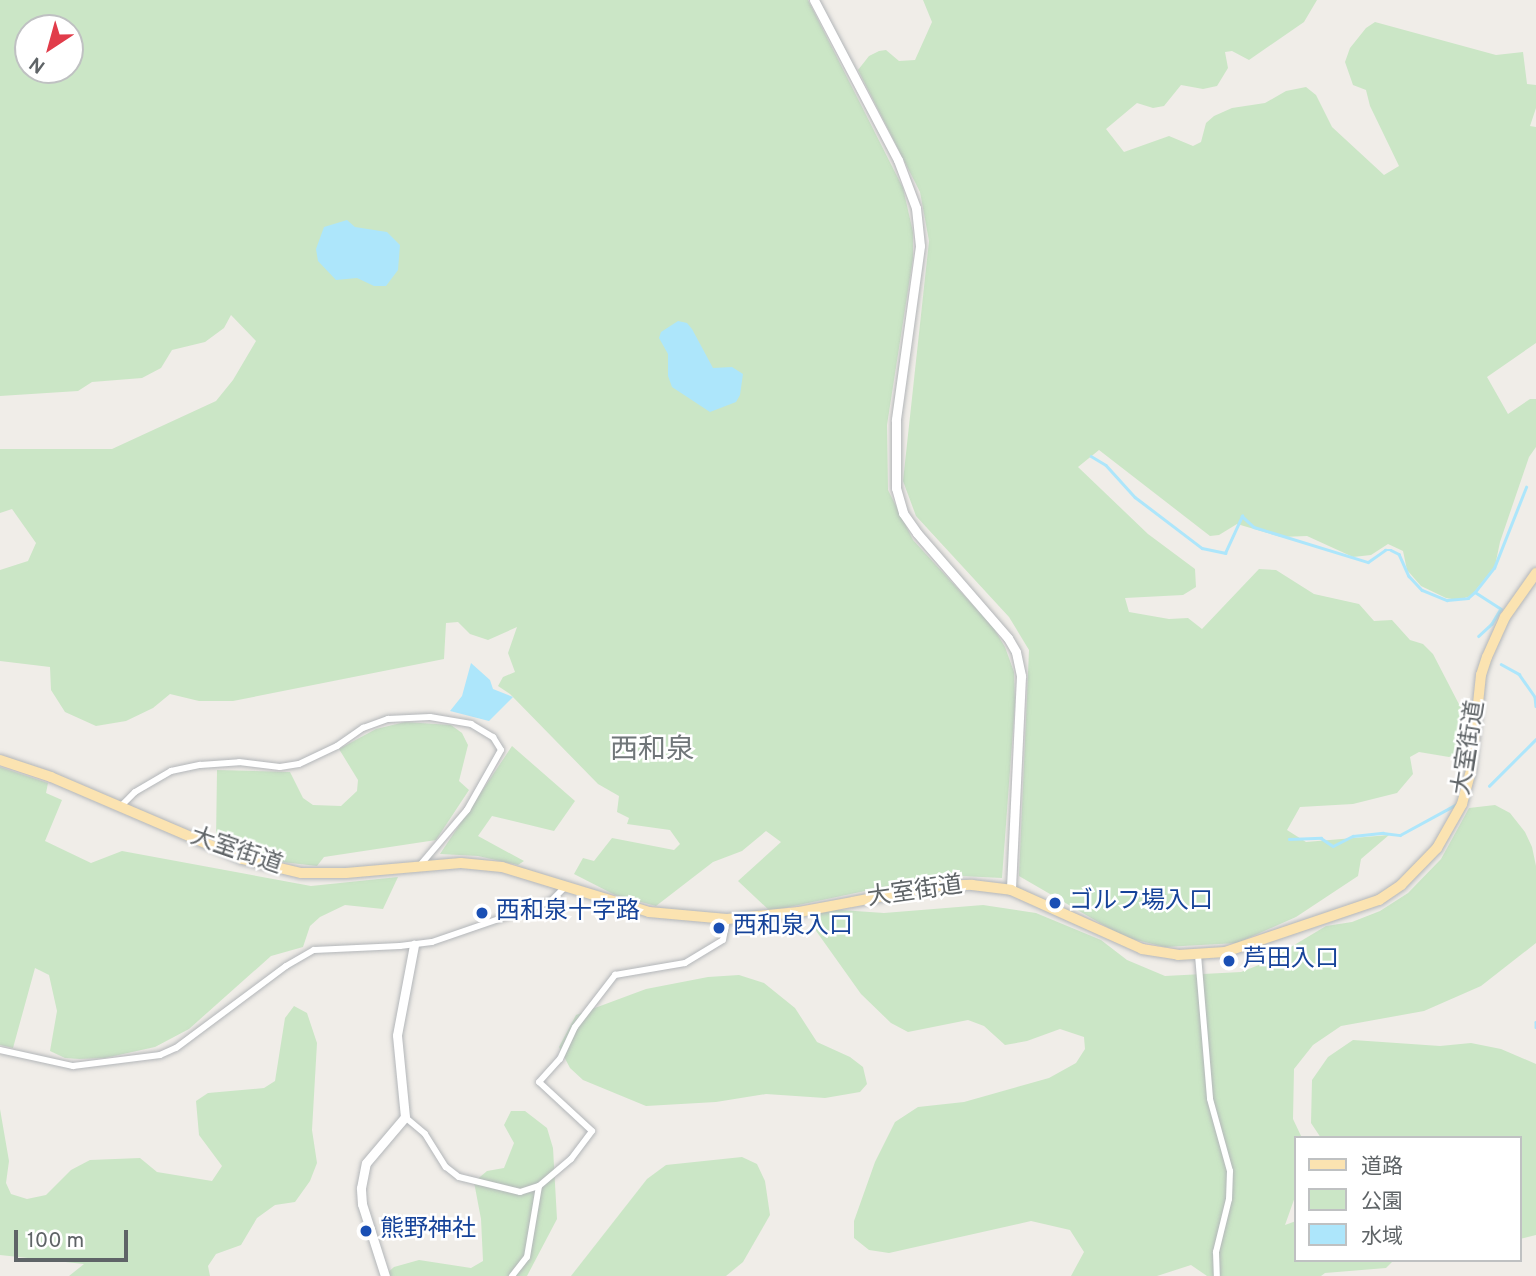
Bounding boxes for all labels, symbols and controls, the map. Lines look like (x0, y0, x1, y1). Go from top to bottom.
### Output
north arrow (14, 14, 84, 84)
text: N (25, 51, 50, 78)
street label: 大室街道 (1448, 698, 1492, 798)
district label: 西和泉 (610, 734, 694, 768)
street label: 大室街道 (186, 823, 286, 881)
street label: 大室街道 (865, 872, 965, 914)
place label: ゴルフ場入口 (1069, 889, 1213, 917)
marker: ゴルフ場入口 (1047, 895, 1063, 911)
place label: 西和泉十字路 (496, 899, 640, 927)
marker: 西和泉十字路 (474, 905, 490, 921)
place label: 西和泉入口 (733, 914, 853, 942)
marker: 西和泉入口 (711, 920, 727, 936)
place label: 芦田入口 (1243, 947, 1339, 975)
marker: 芦田入口 (1221, 953, 1237, 969)
legend (1294, 1136, 1522, 1262)
text: 道路 (1361, 1154, 1403, 1181)
text: 公園 (1361, 1189, 1403, 1216)
scale bar (18, 1216, 131, 1260)
place label: 熊野神社 (380, 1217, 476, 1245)
marker: 熊野神社 (358, 1223, 374, 1239)
text: 水域 (1361, 1224, 1403, 1251)
text: 100 m (27, 1228, 84, 1255)

